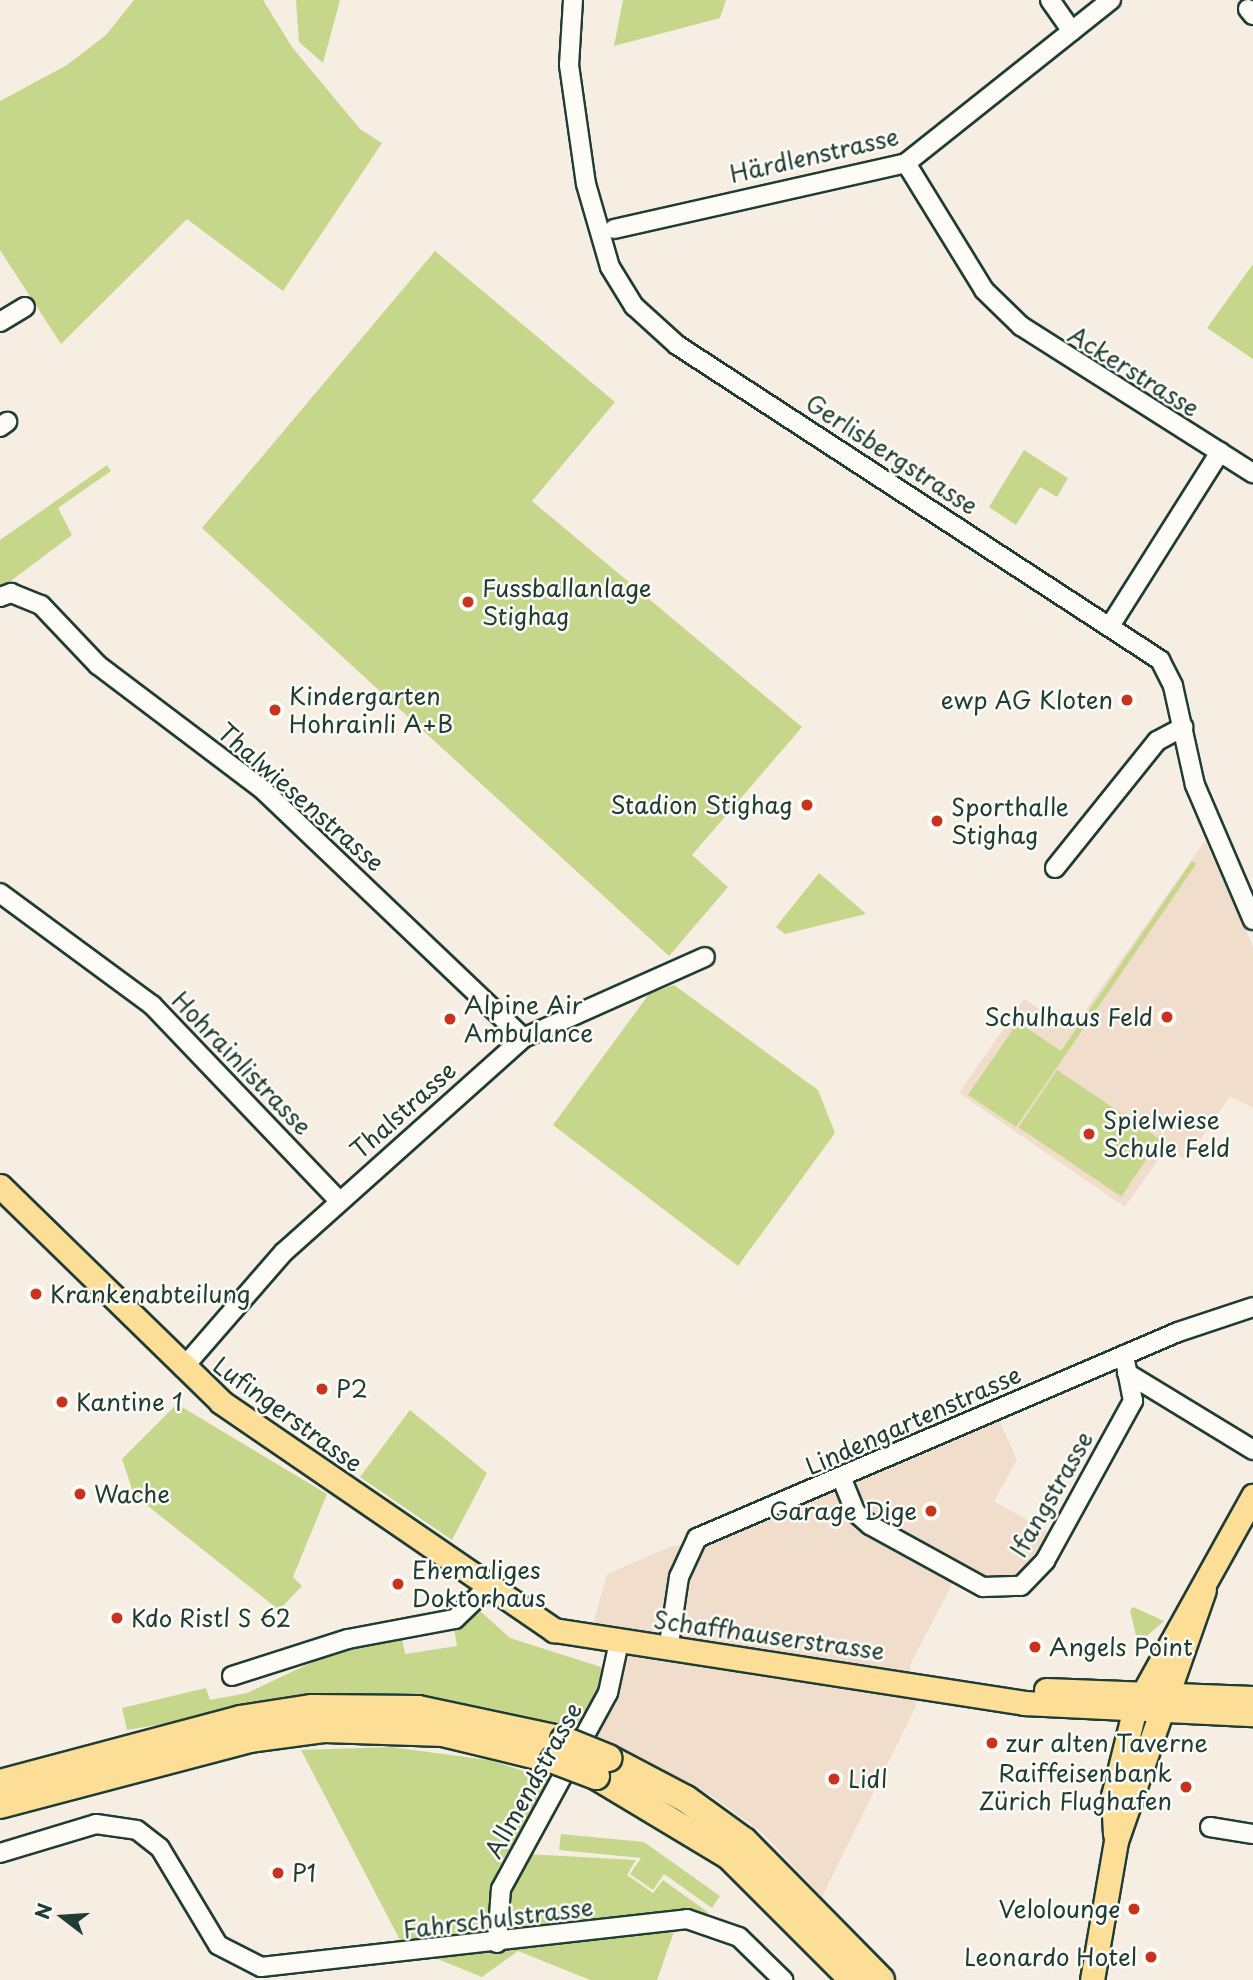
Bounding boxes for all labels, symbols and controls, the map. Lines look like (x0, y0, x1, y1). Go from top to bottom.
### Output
street label: Härdlenstrasse (727, 122, 901, 188)
street label: Ackerstrasse (1063, 319, 1205, 423)
street label: Gerlisbergstrasse (801, 388, 983, 520)
place label: Fussballanlage Stighag (482, 574, 652, 630)
marker: Fussballanlage Stighag (460, 594, 476, 610)
place label: Kindergarten Hohrainli A+B (289, 682, 453, 738)
place label: ewp AG Kloten (940, 686, 1113, 714)
marker: ewp AG Kloten (1119, 692, 1135, 708)
marker: Kindergarten Hohrainli A+B (267, 702, 283, 718)
street label: Thalwiesenstrasse (212, 717, 390, 877)
place label: Stadion Stighag (611, 791, 793, 819)
place label: Sporthalle Stighag (951, 793, 1069, 849)
marker: Stadion Stighag (799, 797, 815, 813)
marker: Sporthalle Stighag (929, 813, 945, 829)
street label: Hohrainlistrasse (166, 986, 318, 1140)
place label: Alpine Air Ambulance (464, 991, 593, 1047)
place label: Schulhaus Feld (985, 1003, 1153, 1031)
marker: Schulhaus Feld (1159, 1009, 1175, 1025)
marker: Alpine Air Ambulance (442, 1011, 458, 1027)
street label: Thalstrasse (345, 1055, 461, 1165)
place label: Spielwiese Schule Feld (1103, 1106, 1231, 1162)
marker: Spielwiese Schule Feld (1081, 1126, 1097, 1142)
place label: Krankenabteilung (50, 1280, 251, 1308)
marker: Krankenabteilung (28, 1286, 44, 1302)
street label: Lufingerstrasse (208, 1350, 368, 1478)
street label: Lindengartenstrasse (801, 1360, 1025, 1480)
place label: P2 (336, 1375, 368, 1403)
marker: P2 (314, 1381, 330, 1397)
place label: Kantine 1 (76, 1388, 184, 1416)
marker: Kantine 1 (54, 1394, 70, 1410)
street label: Ifangstrasse (1003, 1426, 1099, 1562)
place label: Wache (94, 1480, 170, 1508)
marker: Wache (72, 1486, 88, 1502)
place label: Garage Dige (770, 1497, 917, 1525)
marker: Garage Dige (923, 1503, 939, 1519)
place label: Ehemaliges Doktorhaus (412, 1556, 546, 1612)
marker: Ehemaliges Doktorhaus (390, 1576, 406, 1592)
place label: Kdo Ristl S 62 (131, 1604, 294, 1632)
street label: Schaffhauserstrasse (652, 1605, 886, 1665)
marker: Kdo Ristl S 62 (109, 1610, 125, 1626)
place label: Angels Point (1049, 1633, 1193, 1661)
marker: Angels Point (1027, 1639, 1043, 1655)
street label: Allmendstrasse (478, 1697, 588, 1863)
place label: zur alten Taverne (1006, 1729, 1209, 1757)
marker: zur alten Taverne (984, 1735, 1000, 1751)
place label: Raiffeisenbank Zürich Flughafen (978, 1759, 1172, 1815)
place label: Lidl (848, 1765, 888, 1793)
marker: Lidl (826, 1771, 842, 1787)
marker: Raiffeisenbank Zürich Flughafen (1178, 1779, 1194, 1795)
place label: P1 (292, 1859, 316, 1887)
marker: P1 (270, 1865, 286, 1881)
north arrow (28, 1882, 98, 1952)
street label: Fahrschulstrasse (401, 1892, 595, 1944)
place label: Velolounge (999, 1895, 1120, 1923)
text: N (27, 1900, 59, 1922)
marker: Velolounge (1126, 1901, 1142, 1917)
place label: Leonardo Hotel (962, 1943, 1137, 1971)
marker: Leonardo Hotel (1143, 1949, 1159, 1965)

